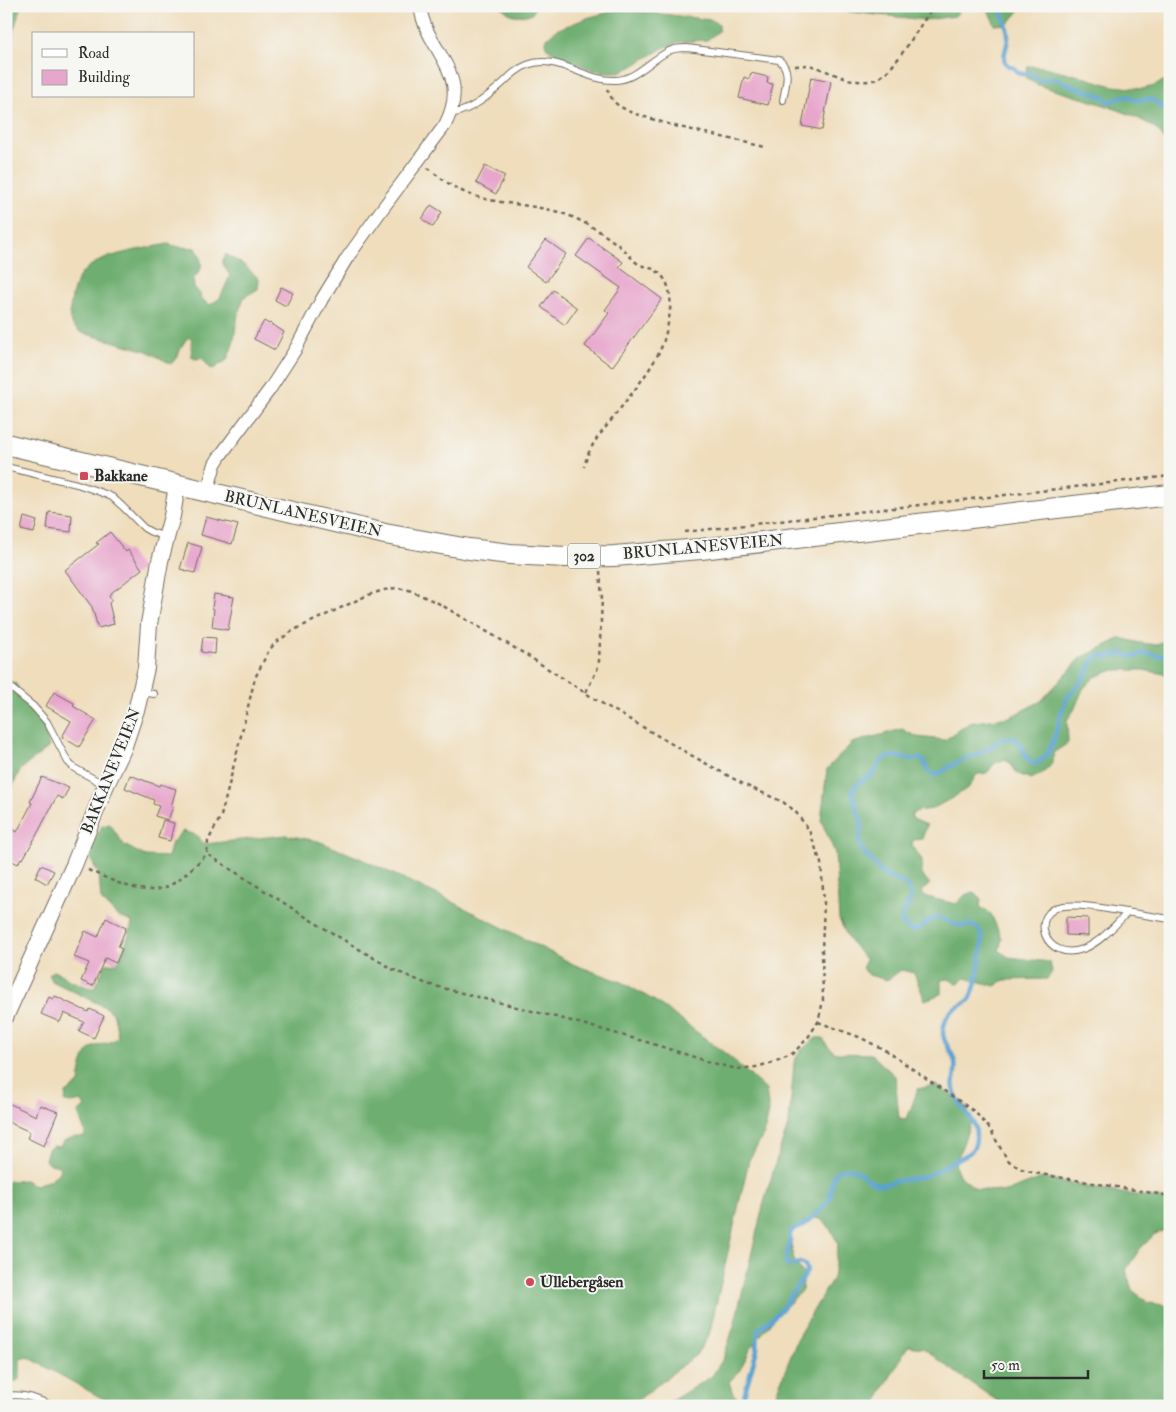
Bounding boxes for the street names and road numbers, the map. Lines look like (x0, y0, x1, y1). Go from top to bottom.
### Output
street label: BRUNLANESVEIEN (222, 486, 384, 542)
street label: BRUNLANESVEIEN (622, 530, 785, 564)
road number: 302 (568, 544, 600, 568)
street label: BAKKANEVEIEN (77, 705, 146, 837)

